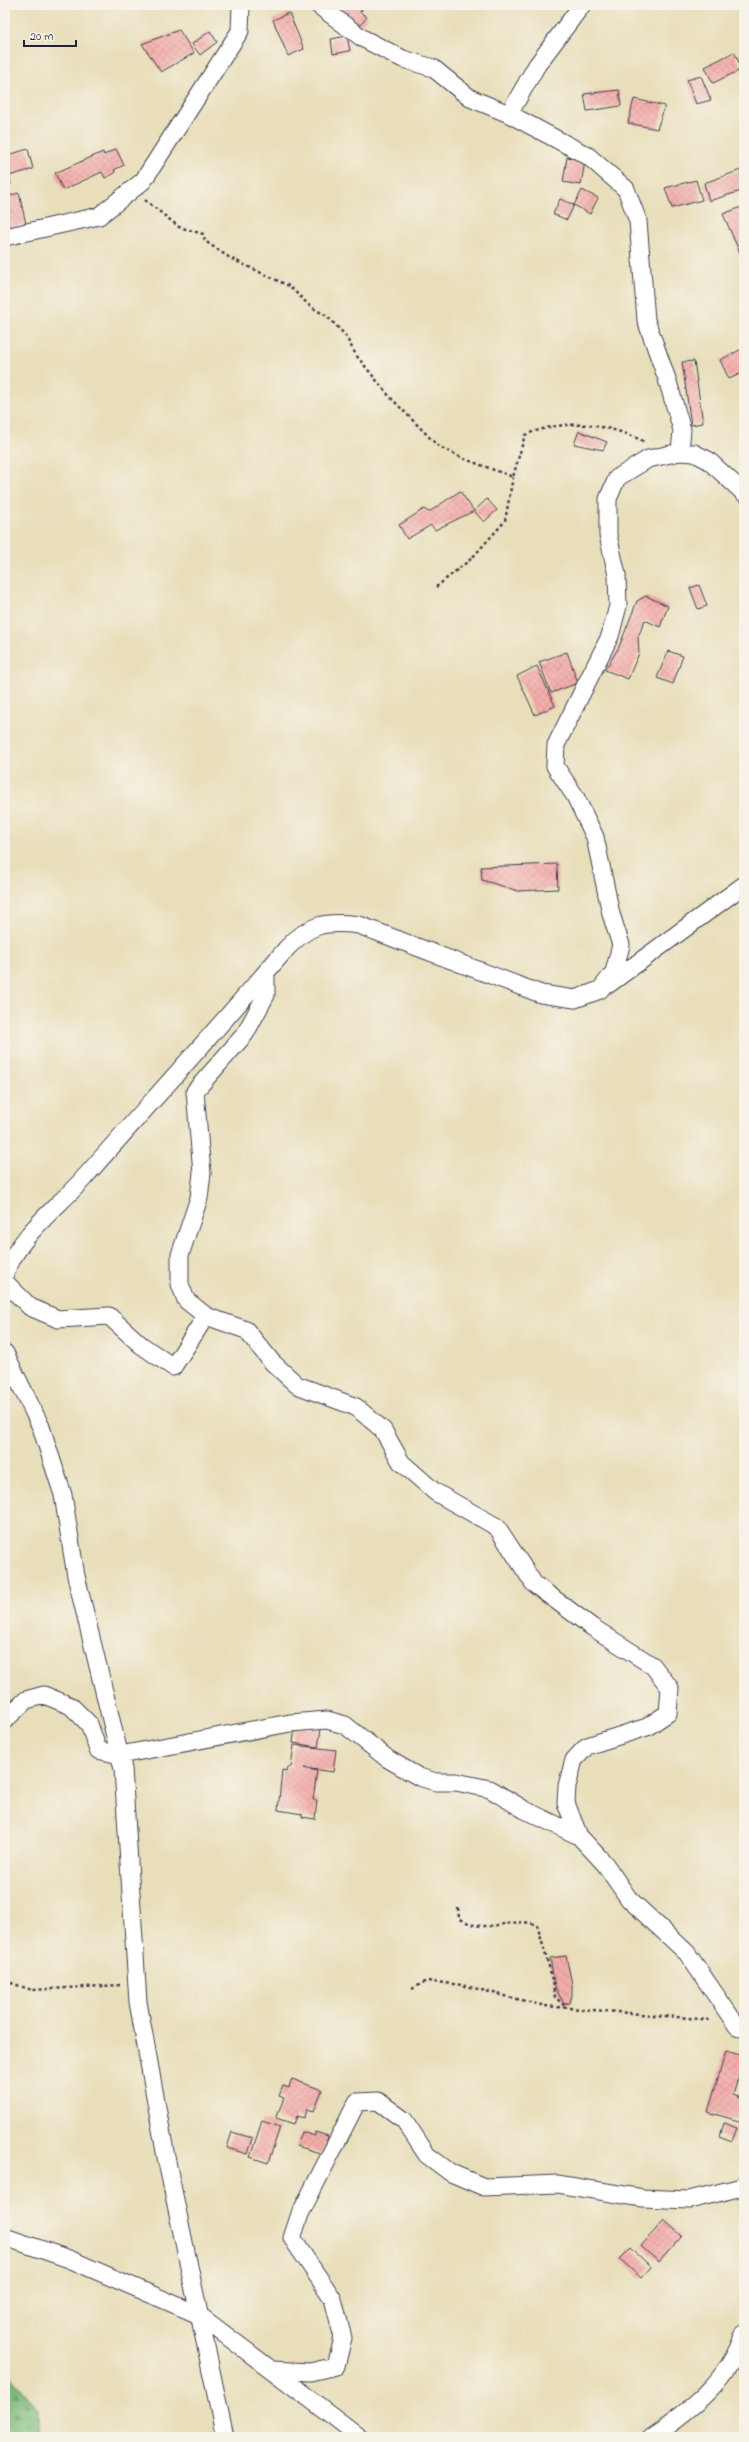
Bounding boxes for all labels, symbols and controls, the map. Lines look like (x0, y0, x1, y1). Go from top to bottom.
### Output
scale bar (24, 22, 76, 48)
text: 20 m (30, 28, 53, 46)

